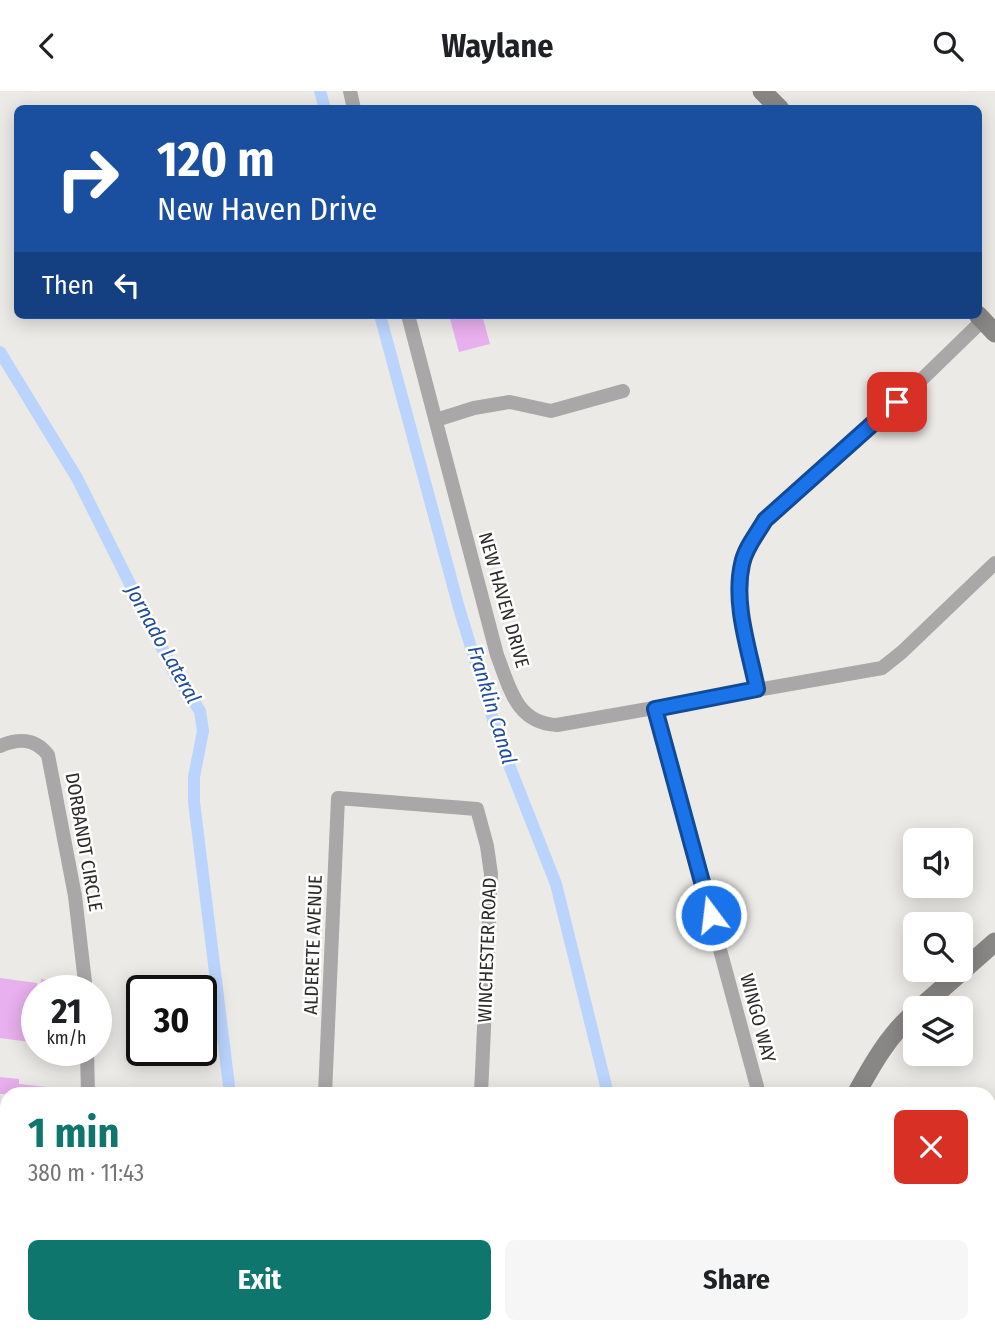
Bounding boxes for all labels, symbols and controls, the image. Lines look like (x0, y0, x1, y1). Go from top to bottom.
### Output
icon: back (28, 27, 66, 65)
text: Waylane (442, 27, 553, 65)
icon: search (929, 27, 967, 65)
text: 120 m (157, 130, 275, 189)
icon: right (42, 133, 133, 224)
text: New Haven Drive (157, 190, 377, 228)
icon: left (108, 266, 146, 304)
text: Then (42, 270, 94, 301)
pin (867, 372, 927, 432)
icon: arrive (878, 383, 916, 421)
street label: NEW HAVEN DRIVE (474, 530, 534, 671)
water label: Jornado Lateral (119, 579, 206, 708)
water label: Franklin Canal (462, 643, 522, 767)
street label: DORBANDT CIRCLE (60, 771, 108, 913)
map controls (903, 828, 973, 1066)
button: sound (903, 828, 973, 898)
street label: ALDERETE AVENUE (299, 875, 327, 1015)
street label: WINCHESTER ROAD (473, 877, 501, 1023)
position arrow (674, 878, 748, 952)
button: search (903, 912, 973, 982)
street label: WINGO WAY (735, 971, 781, 1065)
speed limit sign: 30 (126, 975, 217, 1066)
text: 21 (51, 990, 82, 1032)
button: layers (903, 996, 973, 1066)
text: km/h (46, 1027, 87, 1049)
text: 1 min (28, 1108, 119, 1158)
button: close (894, 1110, 968, 1184)
text: 380 m · 11:43 (28, 1159, 144, 1187)
button: Exit (28, 1240, 491, 1320)
button: Share (505, 1240, 968, 1320)

